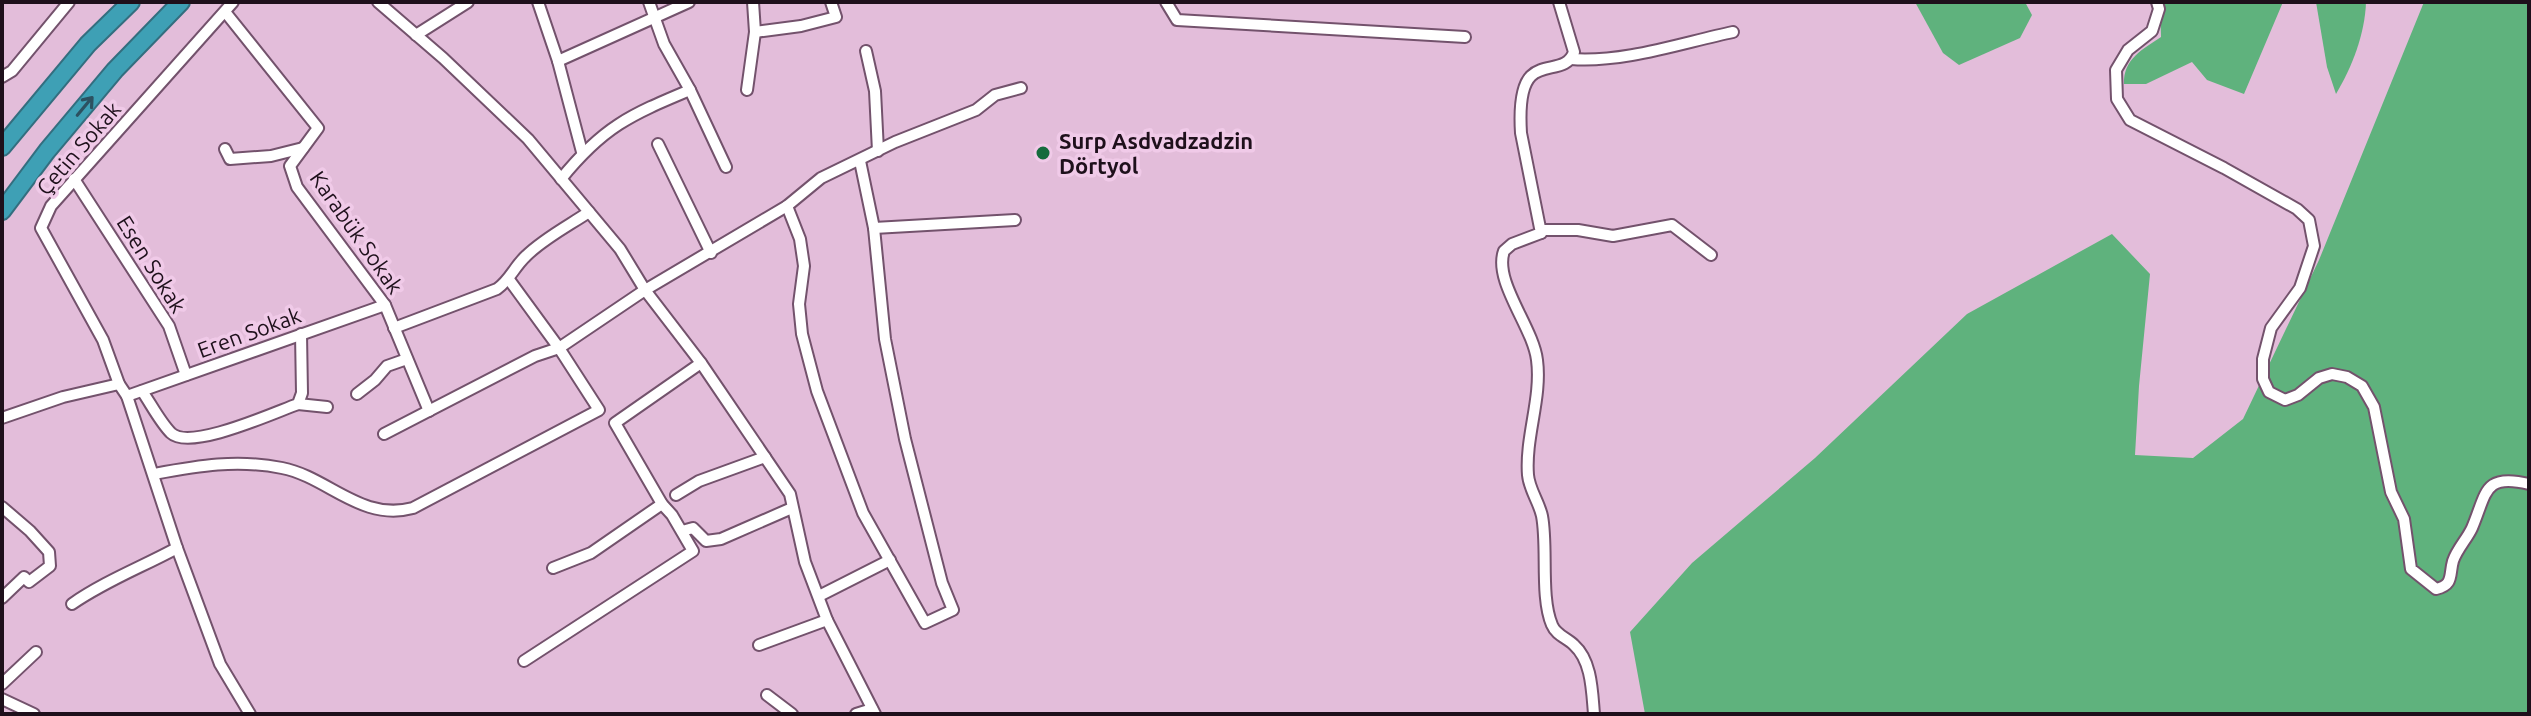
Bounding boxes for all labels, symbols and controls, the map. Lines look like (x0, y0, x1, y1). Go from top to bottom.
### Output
street label: Çetin Sokak (31, 96, 125, 200)
one-way arrow (76, 96, 94, 117)
place label: Surp Asdvadzadzin Dörtyol (1059, 128, 1253, 178)
marker: Surp Asdvadzadzin Dörtyol (1034, 144, 1052, 162)
street label: Karabük Sokak (306, 166, 408, 298)
street label: Esen Sokak (112, 211, 192, 317)
street label: Eren Sokak (194, 302, 304, 362)

